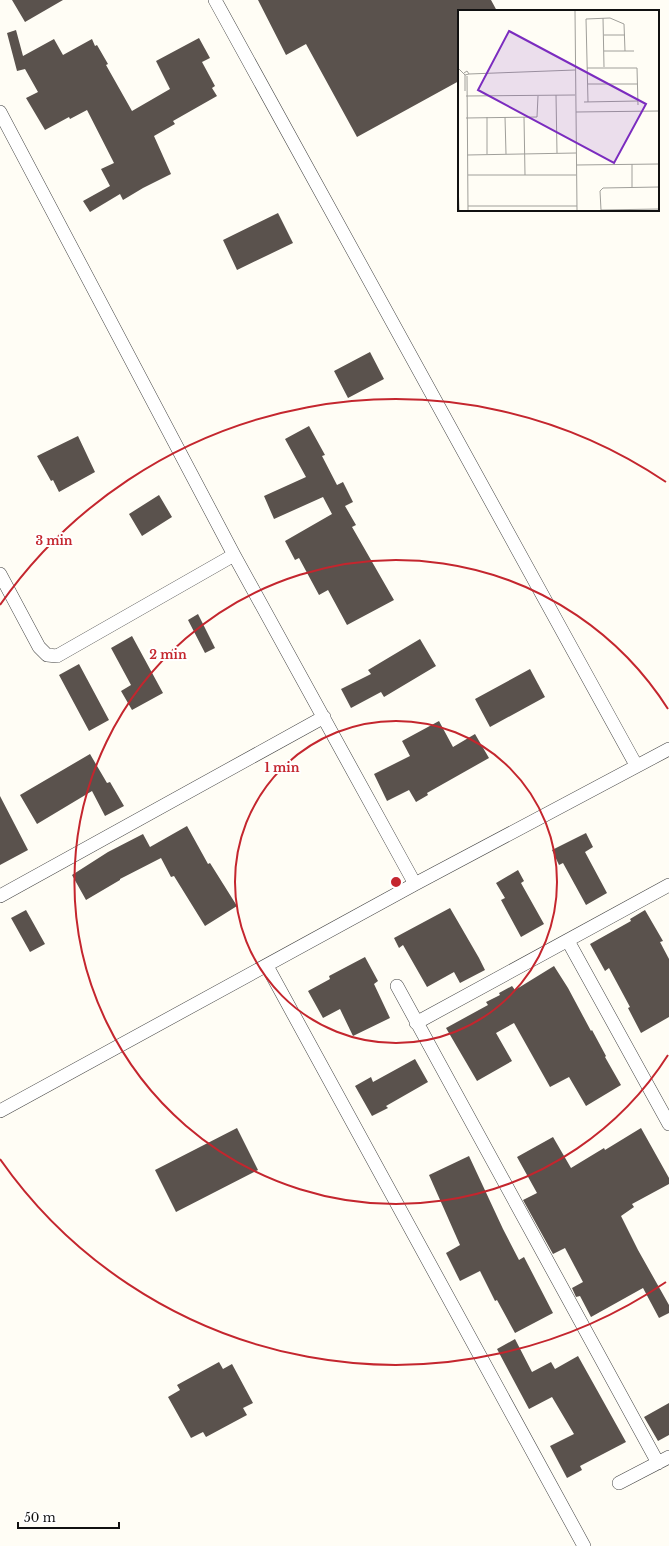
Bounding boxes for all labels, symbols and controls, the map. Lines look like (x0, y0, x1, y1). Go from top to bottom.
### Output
inset map (458, 10, 659, 211)
text: 3 min (35, 533, 73, 548)
text: 2 min (149, 647, 187, 662)
text: 1 min (265, 760, 300, 775)
centre of rings (389, 875, 403, 889)
scale bar (18, 1504, 119, 1530)
text: 50 m (24, 1510, 56, 1525)

